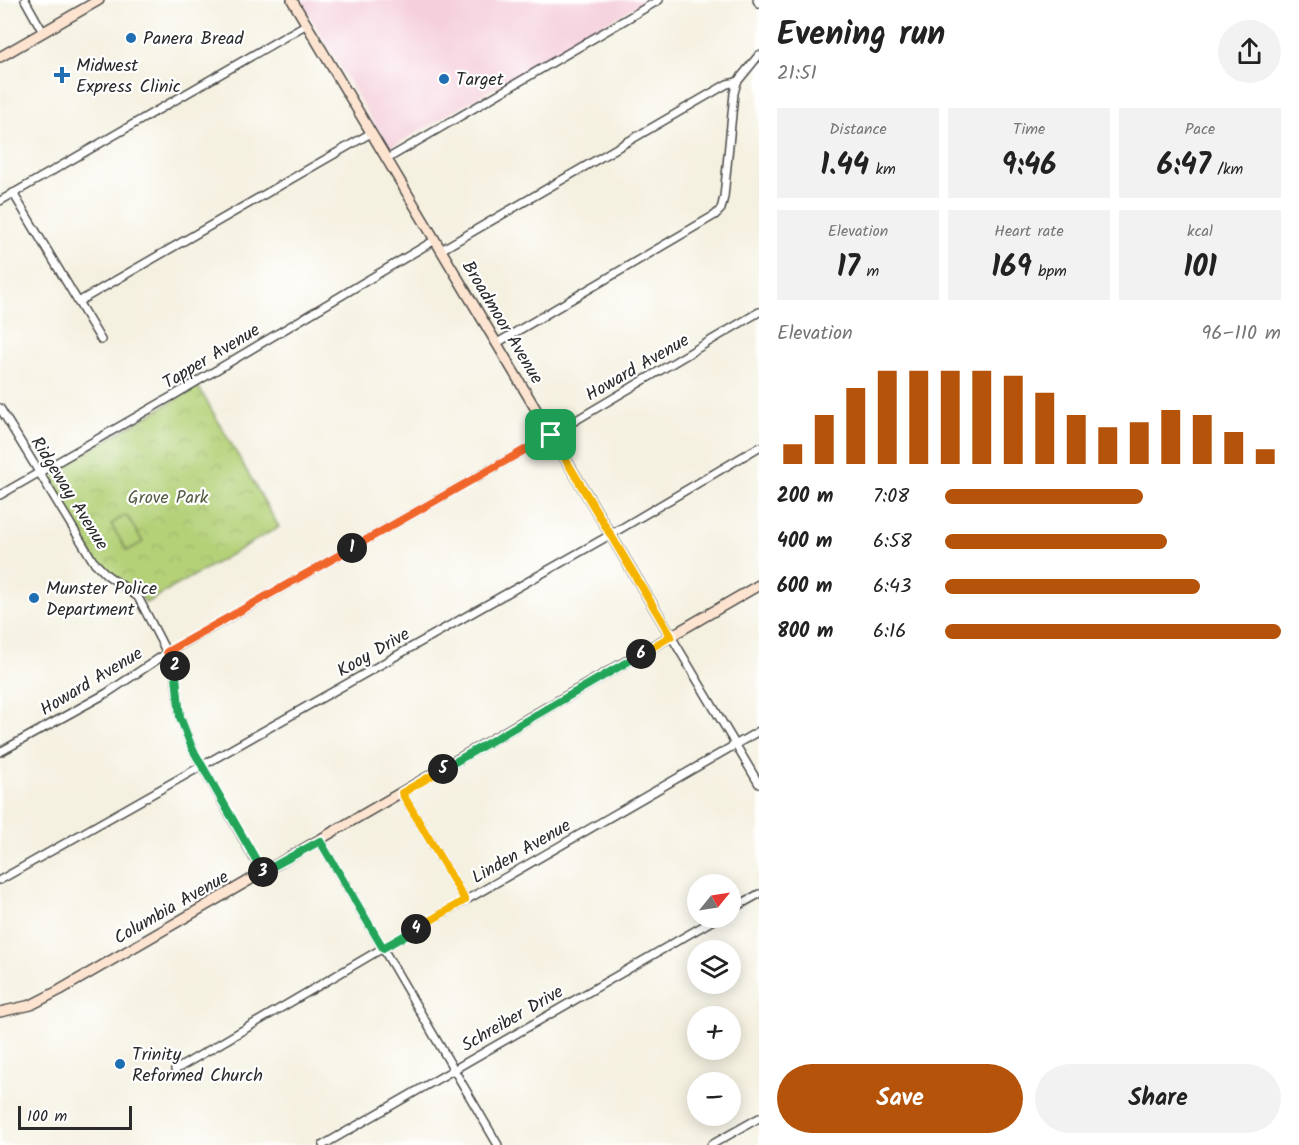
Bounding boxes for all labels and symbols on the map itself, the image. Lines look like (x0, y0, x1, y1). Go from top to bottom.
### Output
place label: Panera Bread (143, 25, 244, 54)
marker: Panera Bread (124, 31, 138, 45)
place label: Midwest Express Clinic (76, 52, 181, 102)
marker: Midwest Express Clinic (53, 66, 71, 84)
place label: Target (456, 66, 505, 95)
marker: Target (437, 72, 451, 86)
street label: Broadmoor Avenue (453, 255, 550, 390)
street label: Tapper Avenue (157, 317, 266, 398)
street label: Howard Avenue (580, 327, 695, 410)
pin (525, 409, 576, 460)
street label: Ridgeway Avenue (22, 431, 115, 556)
park label: Grove Park (128, 484, 209, 513)
pin: 1 (337, 533, 367, 563)
place label: Munster Police Department (46, 575, 157, 625)
marker: Munster Police Department (27, 591, 41, 605)
street label: Kooy Drive (332, 621, 416, 686)
pin: 6 (626, 639, 656, 669)
street label: Howard Avenue (35, 640, 149, 725)
pin: 2 (160, 651, 190, 681)
pin: 5 (428, 754, 458, 784)
street label: Linden Avenue (467, 812, 577, 893)
pin: 3 (248, 857, 278, 887)
street label: Columbia Avenue (109, 864, 235, 953)
north arrow (687, 874, 741, 928)
pin: 4 (401, 914, 431, 944)
street label: Schreiber Drive (456, 978, 569, 1060)
place label: Trinity Reformed Church (132, 1041, 263, 1091)
marker: Trinity Reformed Church (113, 1057, 127, 1071)
scale bar (18, 1103, 132, 1130)

